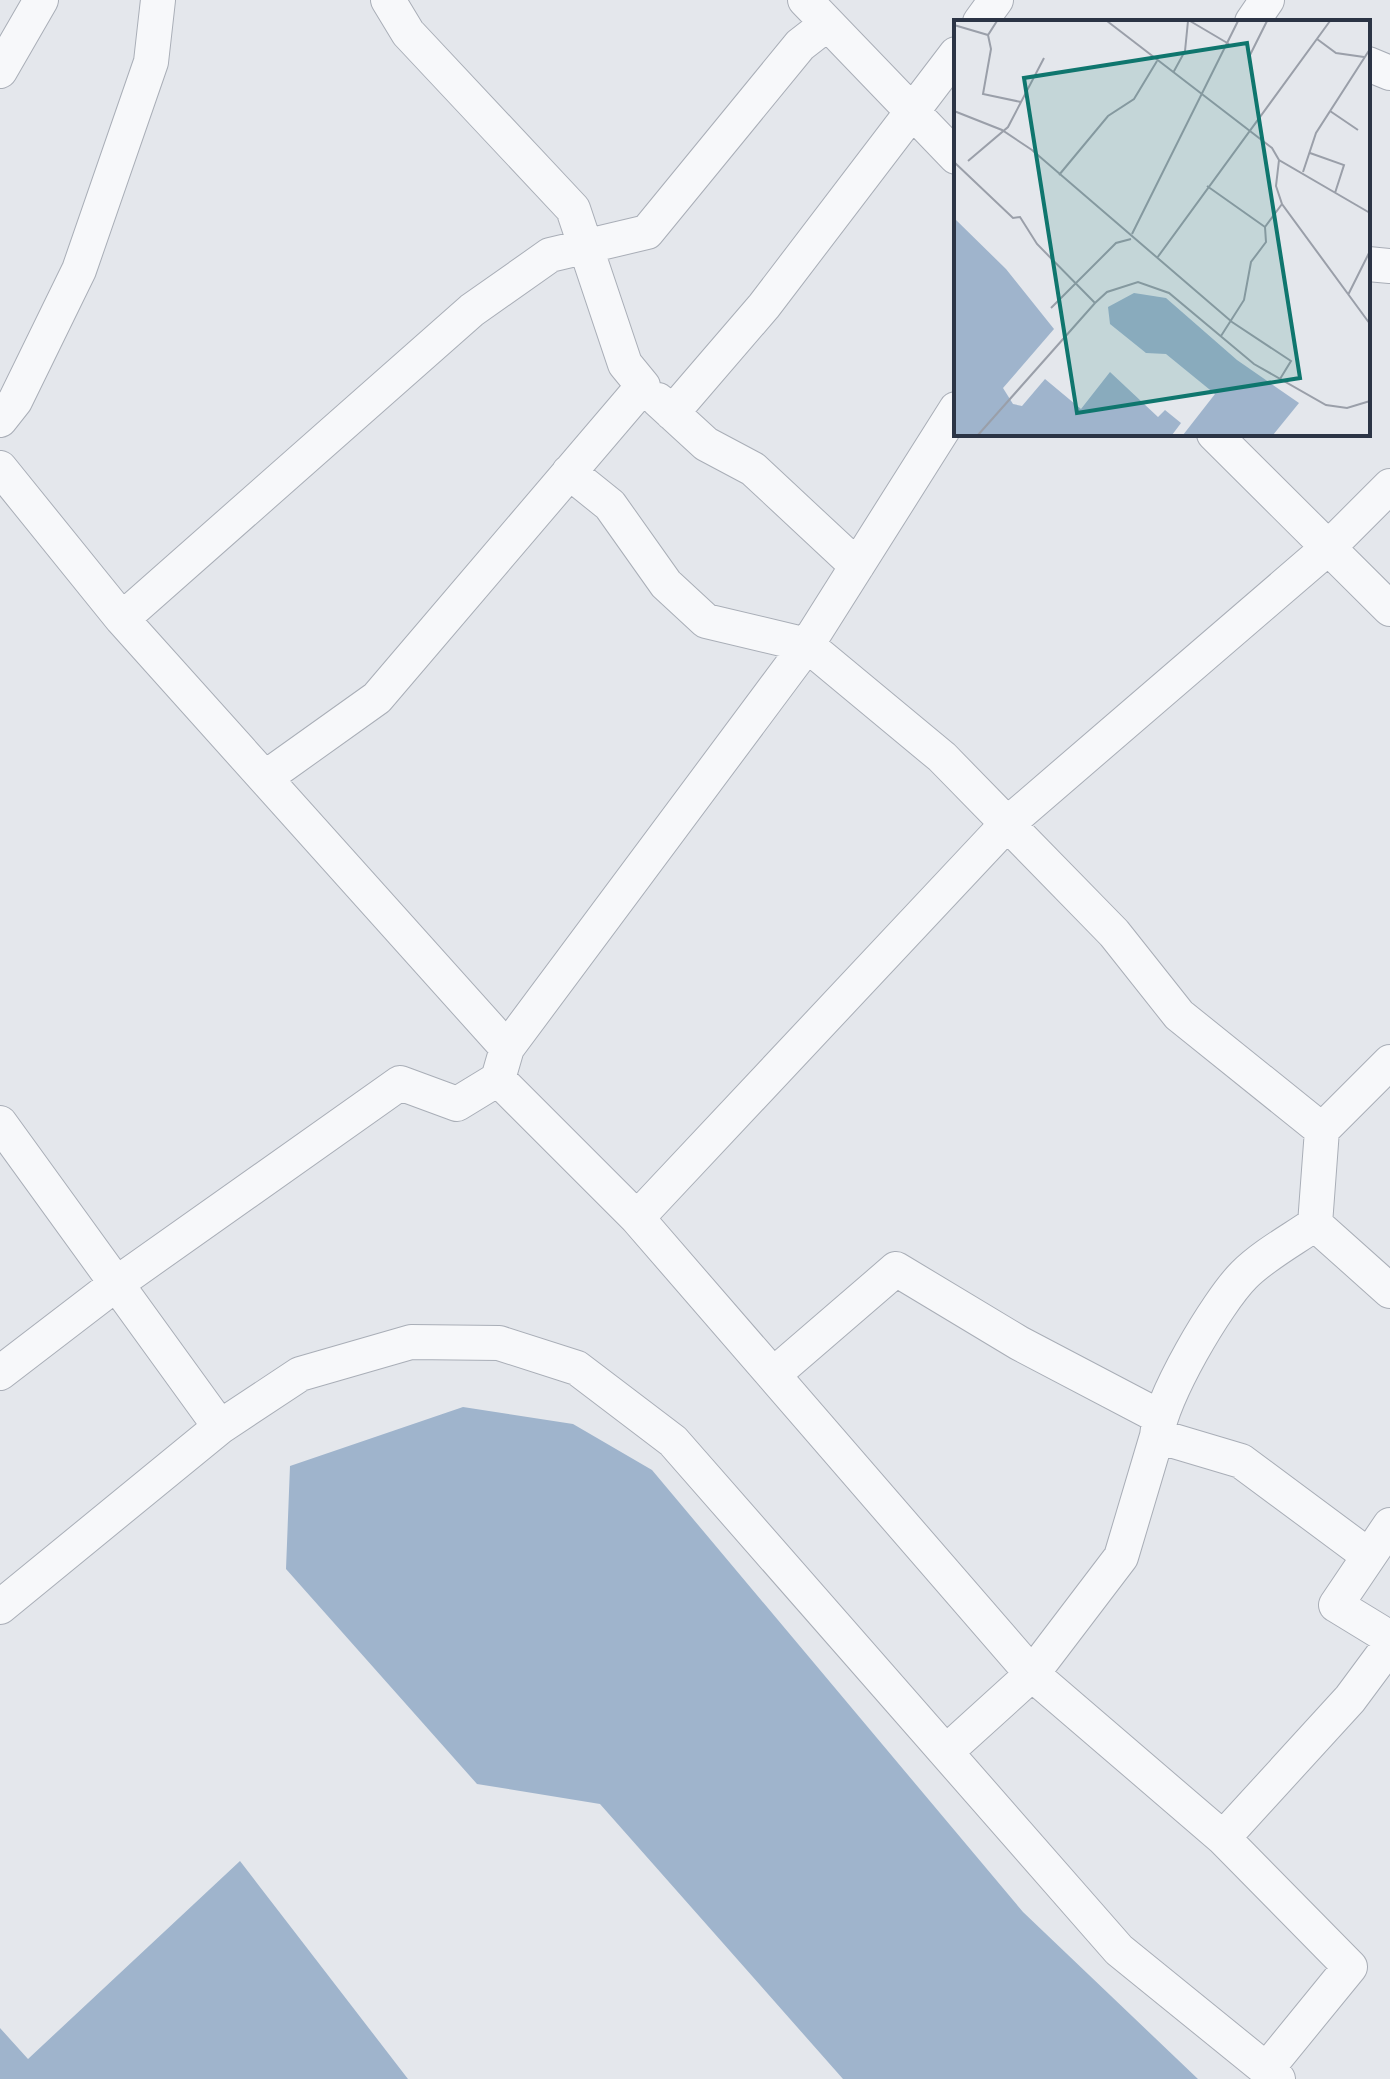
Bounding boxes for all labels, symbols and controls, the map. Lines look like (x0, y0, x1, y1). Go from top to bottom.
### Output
inset map (954, 20, 1370, 436)

